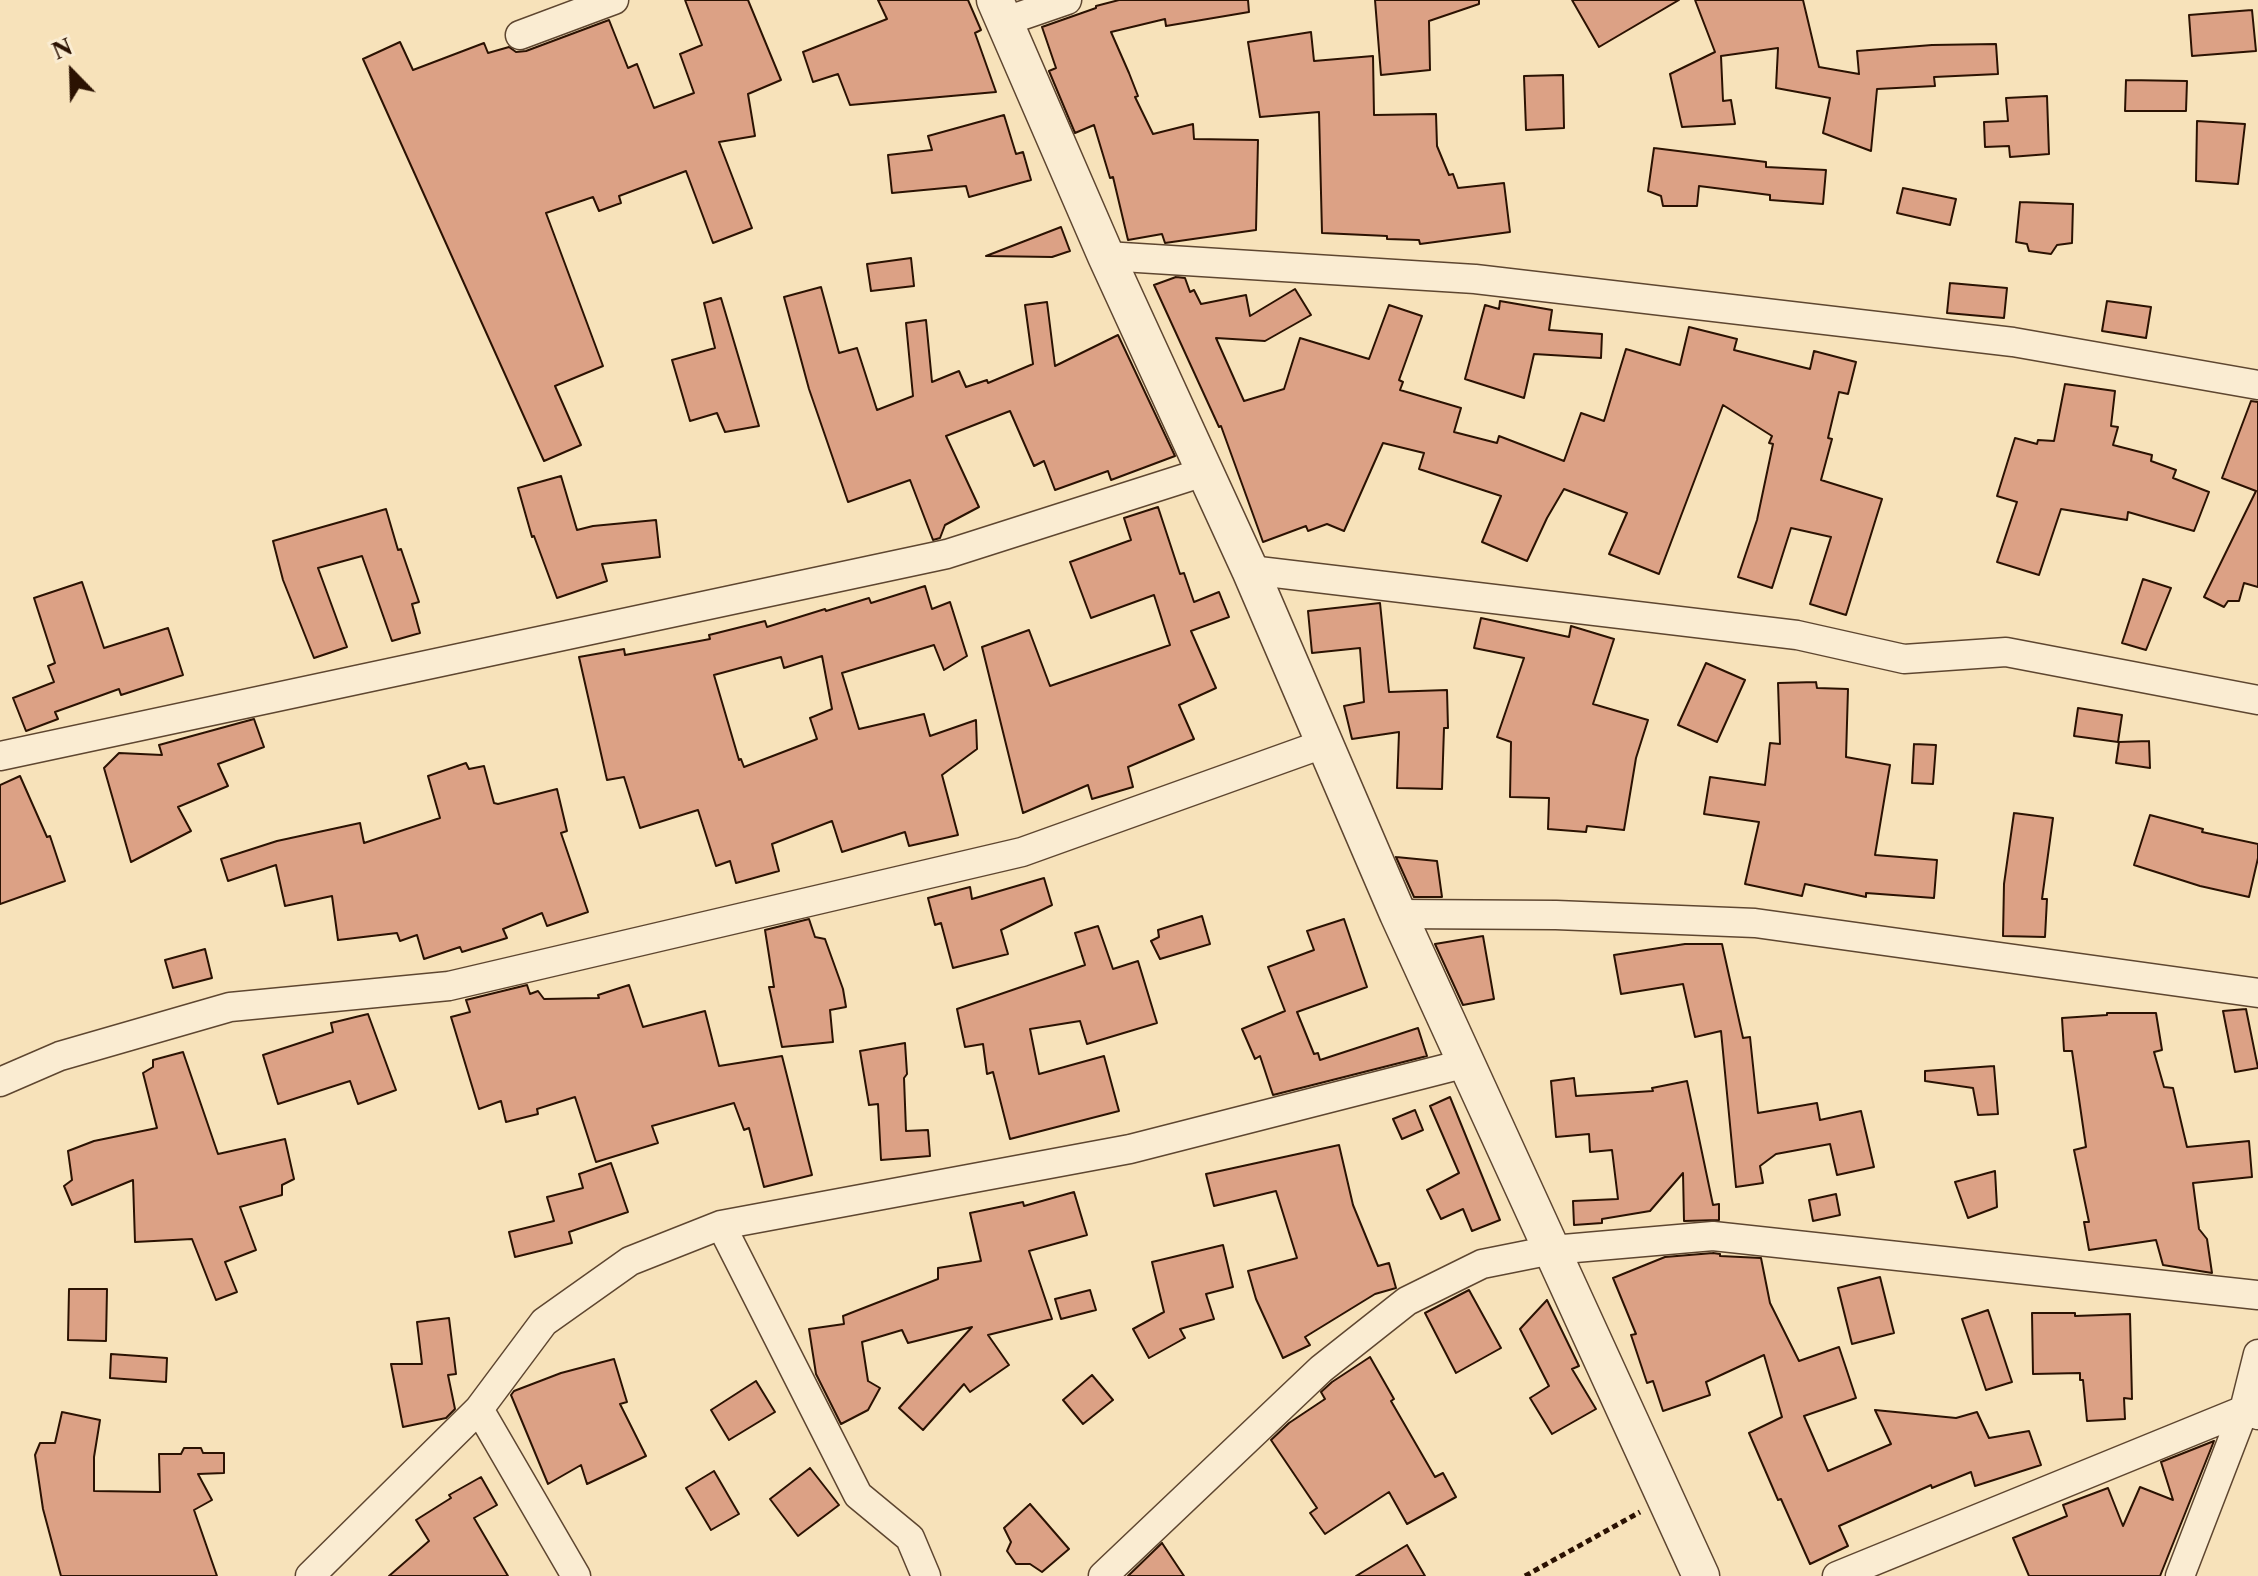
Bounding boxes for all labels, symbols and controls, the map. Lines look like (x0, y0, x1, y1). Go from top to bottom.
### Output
north arrow (32, 32, 112, 112)
text: N (48, 33, 77, 66)

